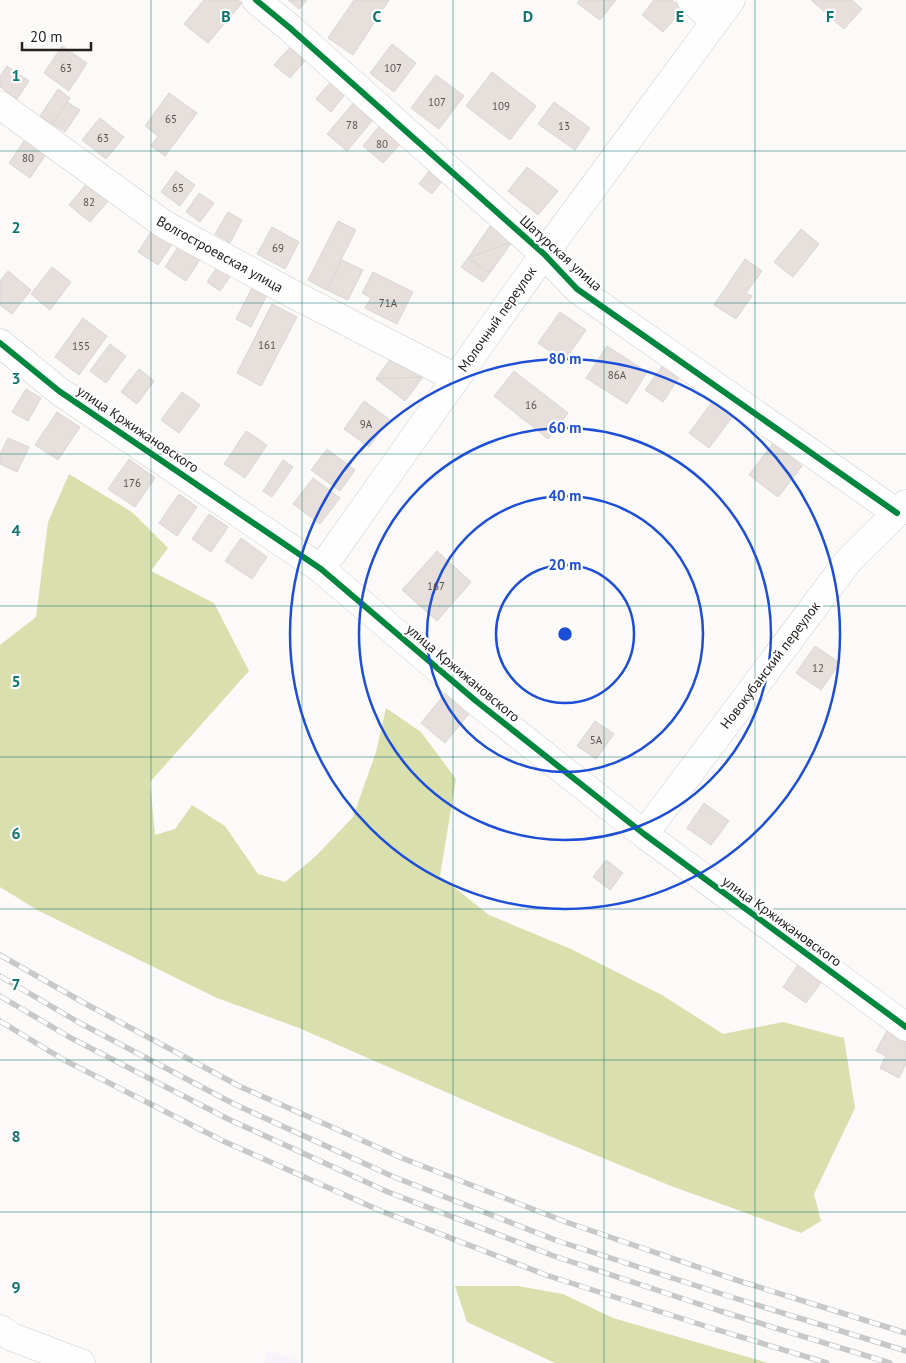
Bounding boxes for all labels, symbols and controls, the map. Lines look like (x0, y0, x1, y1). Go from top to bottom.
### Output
text: B (221, 6, 231, 26)
text: C (373, 6, 382, 26)
text: D (523, 6, 533, 26)
text: E (676, 6, 684, 26)
text: F (826, 6, 834, 26)
scale bar (22, 20, 91, 52)
text: 20 m (30, 27, 63, 46)
house number: 63 (60, 61, 72, 75)
house number: 107 (384, 61, 402, 75)
text: 1 (11, 65, 21, 85)
house number: 107 (428, 95, 446, 109)
house number: 109 (492, 99, 510, 113)
house number: 65 (165, 112, 177, 126)
house number: 78 (346, 118, 358, 132)
house number: 13 (558, 119, 570, 133)
house number: 63 (97, 131, 109, 145)
house number: 80 (376, 137, 388, 151)
house number: 80 (22, 151, 34, 165)
house number: 65 (172, 181, 184, 195)
house number: 82 (83, 195, 95, 209)
street label: Шатурская улица (516, 211, 606, 295)
street label: Волгостроевская улица (154, 212, 286, 296)
text: 2 (11, 217, 21, 237)
house number: 69 (272, 241, 284, 255)
street label: Молочный переулок (454, 263, 540, 375)
house number: 71А (379, 296, 398, 310)
house number: 161 (258, 338, 276, 352)
house number: 155 (72, 339, 90, 353)
text: 80 m (549, 349, 581, 368)
text: 3 (11, 368, 21, 388)
house number: 86А (608, 368, 627, 382)
street label: улица Кржижановского (74, 381, 202, 477)
house number: 16 (525, 398, 537, 412)
house number: 9А (360, 417, 373, 431)
text: 60 m (549, 418, 581, 437)
house number: 176 (123, 476, 141, 490)
text: 40 m (549, 486, 581, 505)
text: 4 (11, 520, 21, 540)
text: 20 m (549, 555, 581, 574)
house number: 167 (427, 579, 445, 593)
street label: Новокубанский переулок (716, 597, 824, 732)
street label: улица Кржижановского (402, 620, 524, 726)
centre of rings (556, 625, 574, 643)
house number: 12 (812, 661, 824, 675)
text: 5 (11, 671, 21, 691)
house number: 5А (590, 733, 603, 747)
text: 6 (11, 823, 21, 843)
street label: улица Кржижановского (719, 872, 845, 970)
text: 7 (11, 974, 21, 994)
text: 8 (11, 1126, 21, 1146)
text: 9 (11, 1277, 21, 1297)

